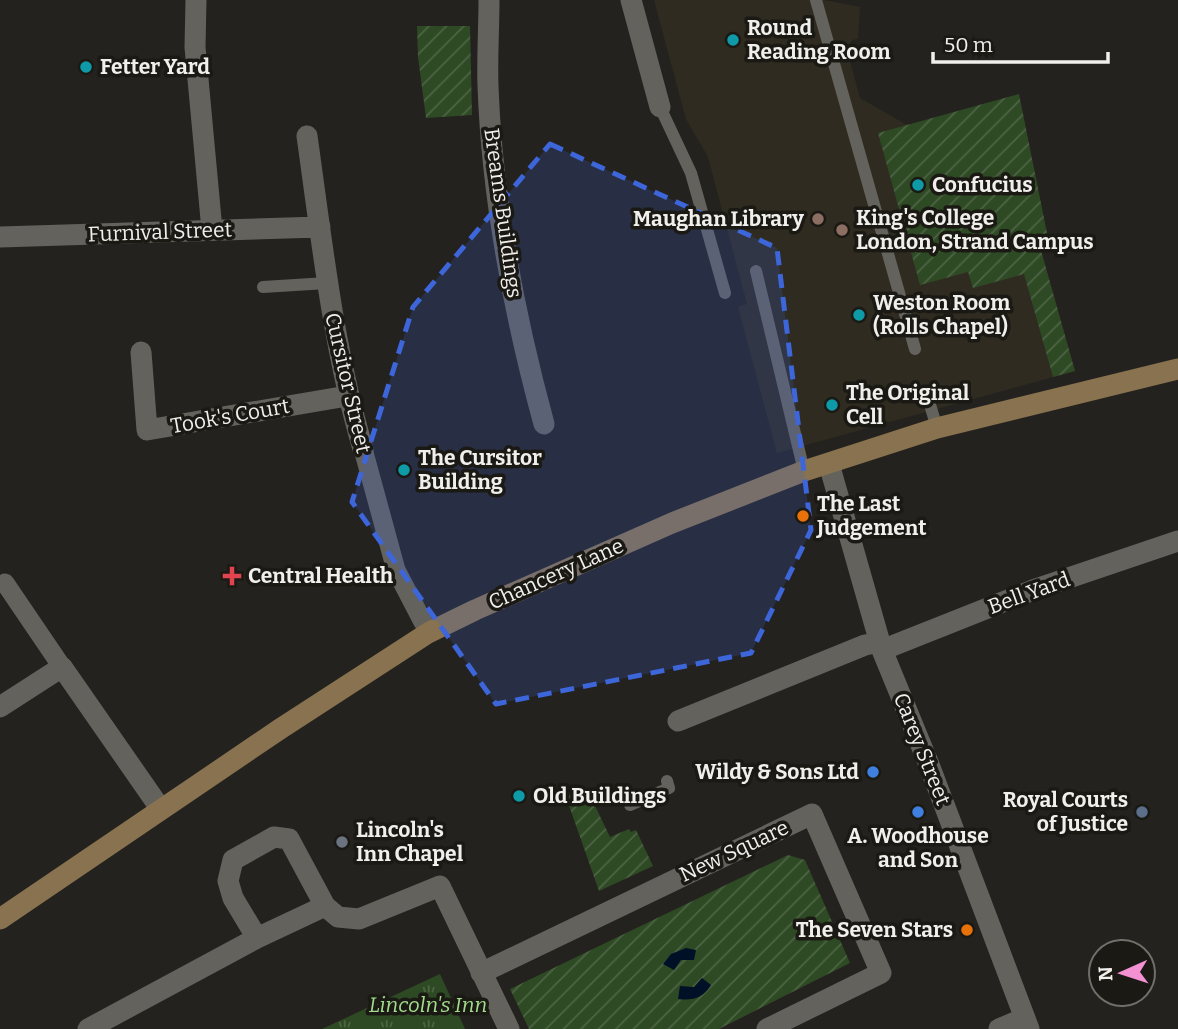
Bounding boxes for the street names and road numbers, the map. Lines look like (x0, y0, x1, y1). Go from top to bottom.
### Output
street label: Breams Buildings (478, 126, 528, 300)
street label: Furnival Street (87, 216, 233, 248)
street label: Cursitor Street (319, 310, 377, 456)
street label: Took's Court (168, 393, 292, 439)
street label: Chancery Lane (484, 533, 628, 615)
street label: Bell Yard (984, 566, 1074, 620)
street label: Carey Street (888, 689, 956, 809)
street label: New Square (675, 814, 793, 888)

